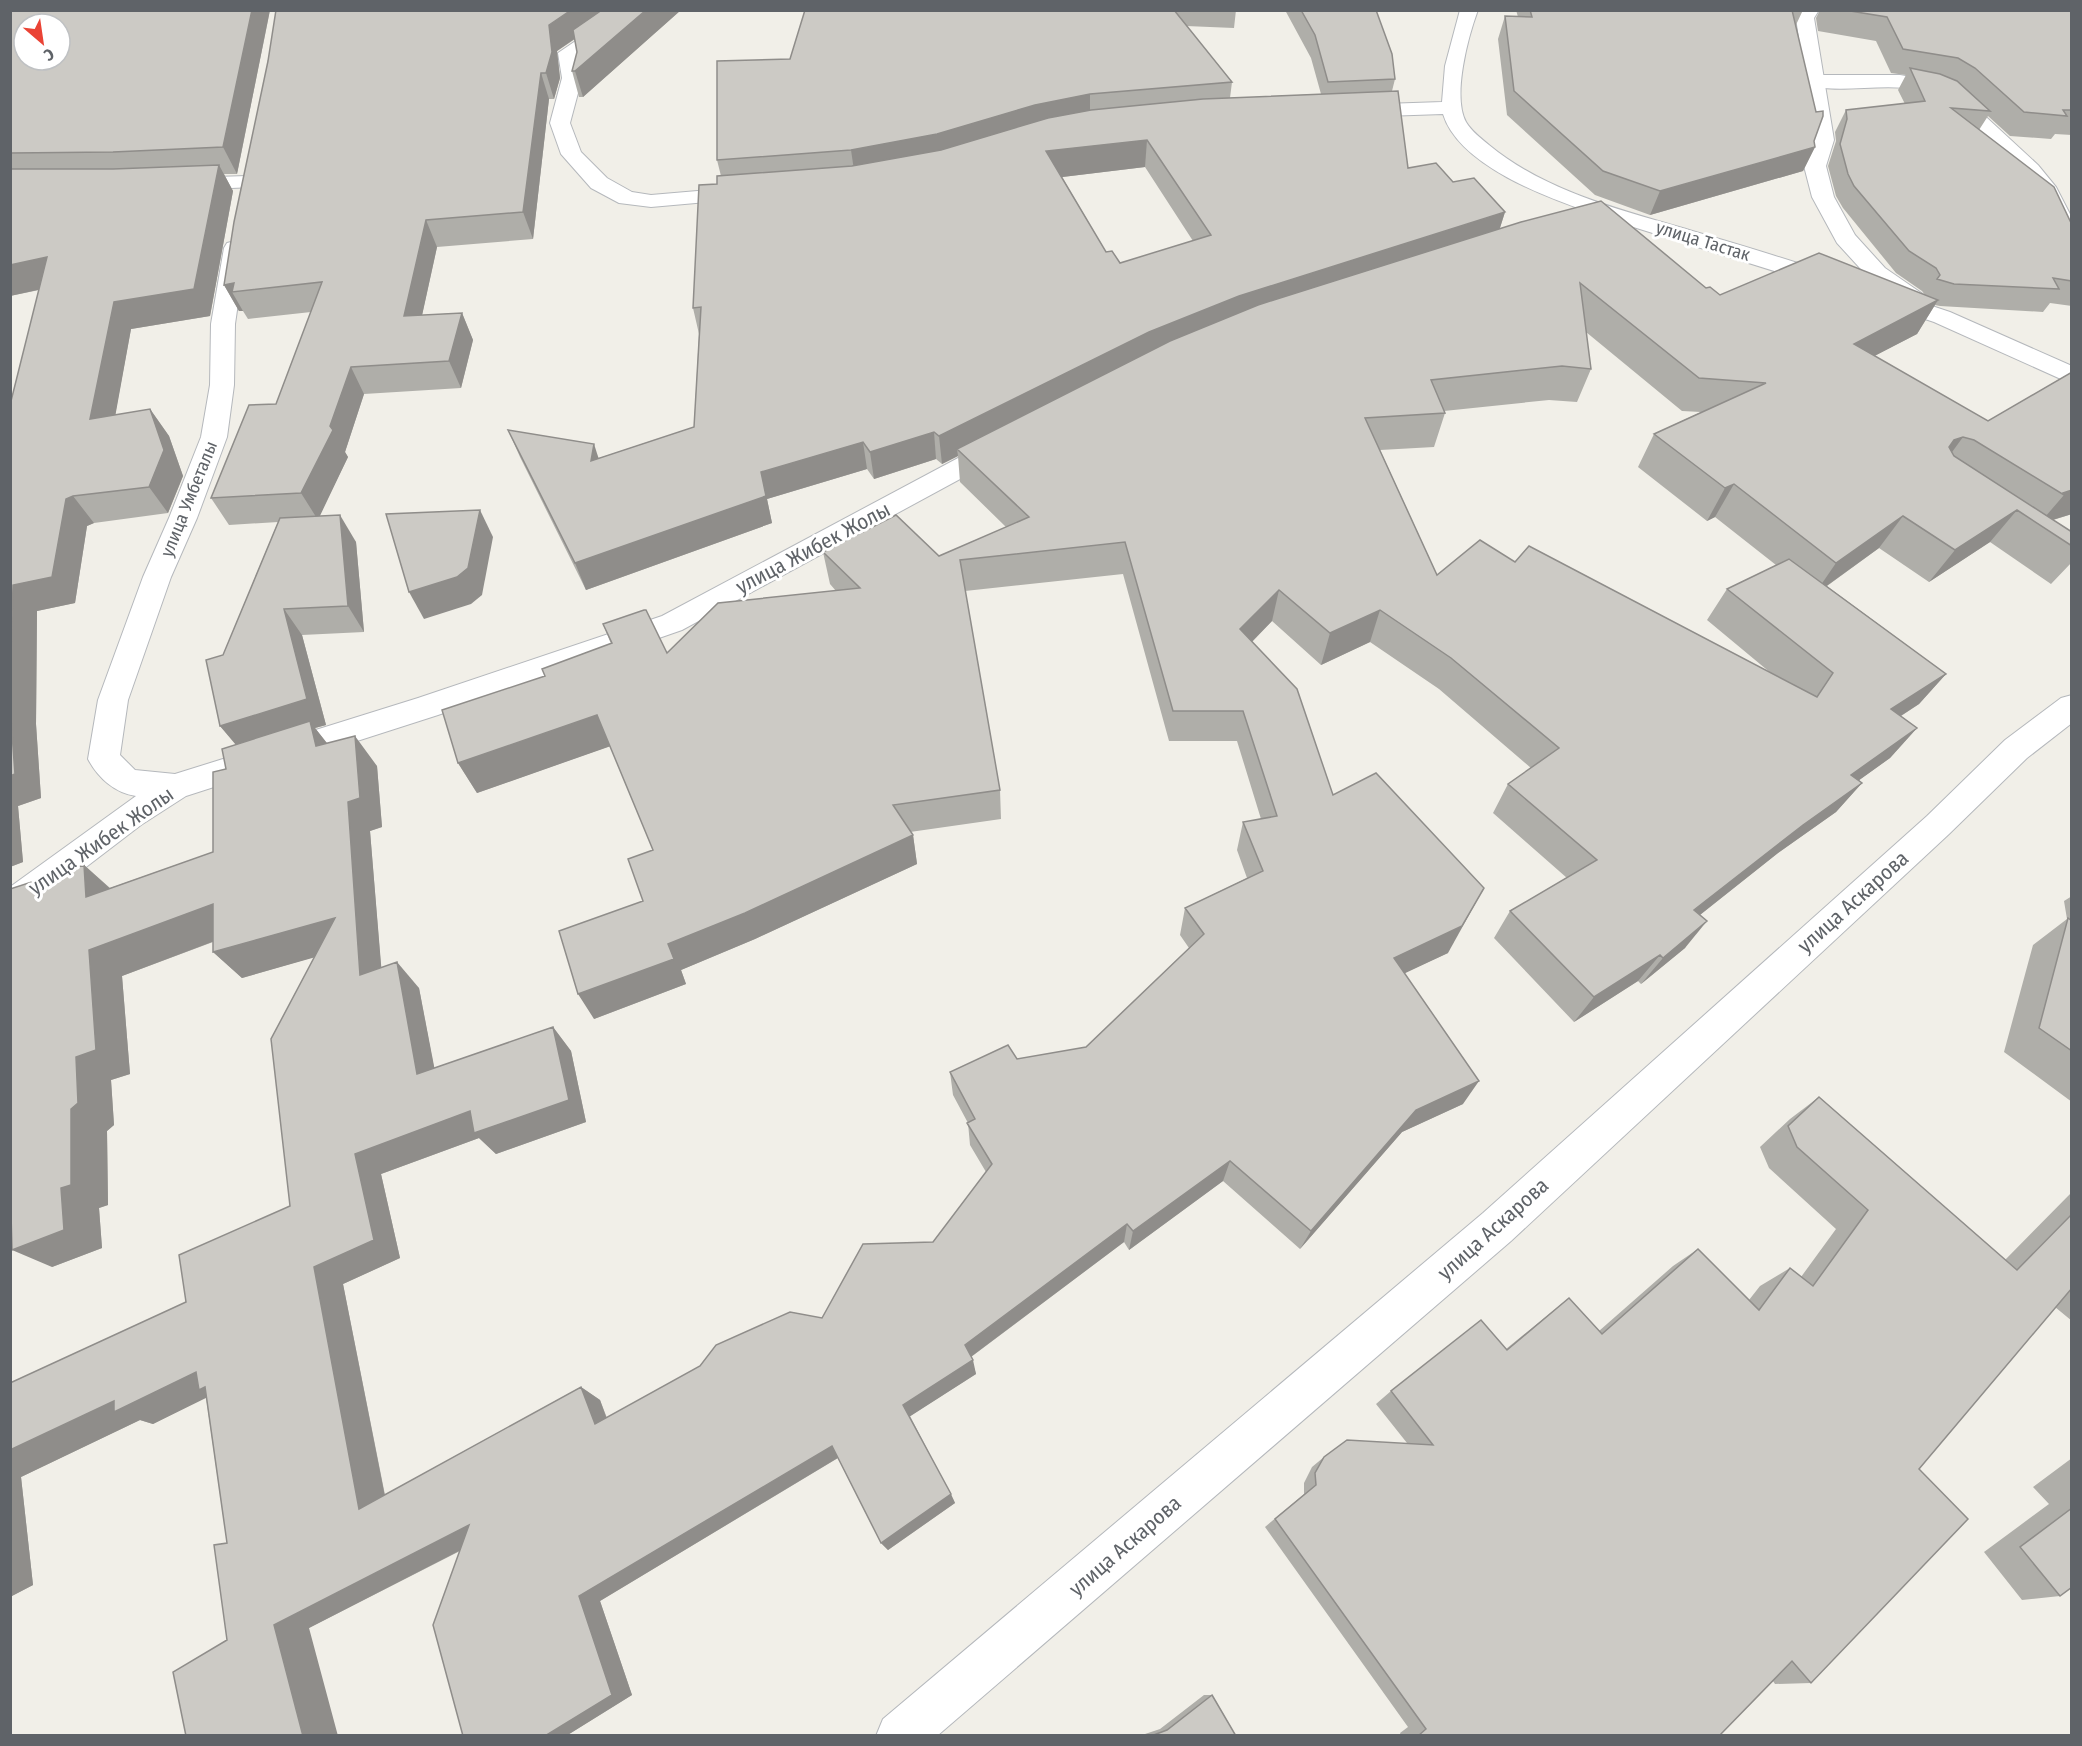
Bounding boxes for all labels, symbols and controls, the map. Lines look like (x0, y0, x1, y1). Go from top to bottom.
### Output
north arrow (12, 12, 72, 72)
text: С (40, 44, 57, 65)
street label: улица Тастак (1653, 216, 1753, 266)
street label: улица Умбеталы (156, 438, 222, 560)
street label: улица Жибек Жолы (731, 496, 895, 600)
street label: улица Жибек Жолы (23, 781, 179, 901)
street label: улица Аскарова (1792, 845, 1914, 959)
street label: улица Аскарова (1432, 1172, 1554, 1286)
street label: улица Аскарова (1064, 1490, 1186, 1602)

